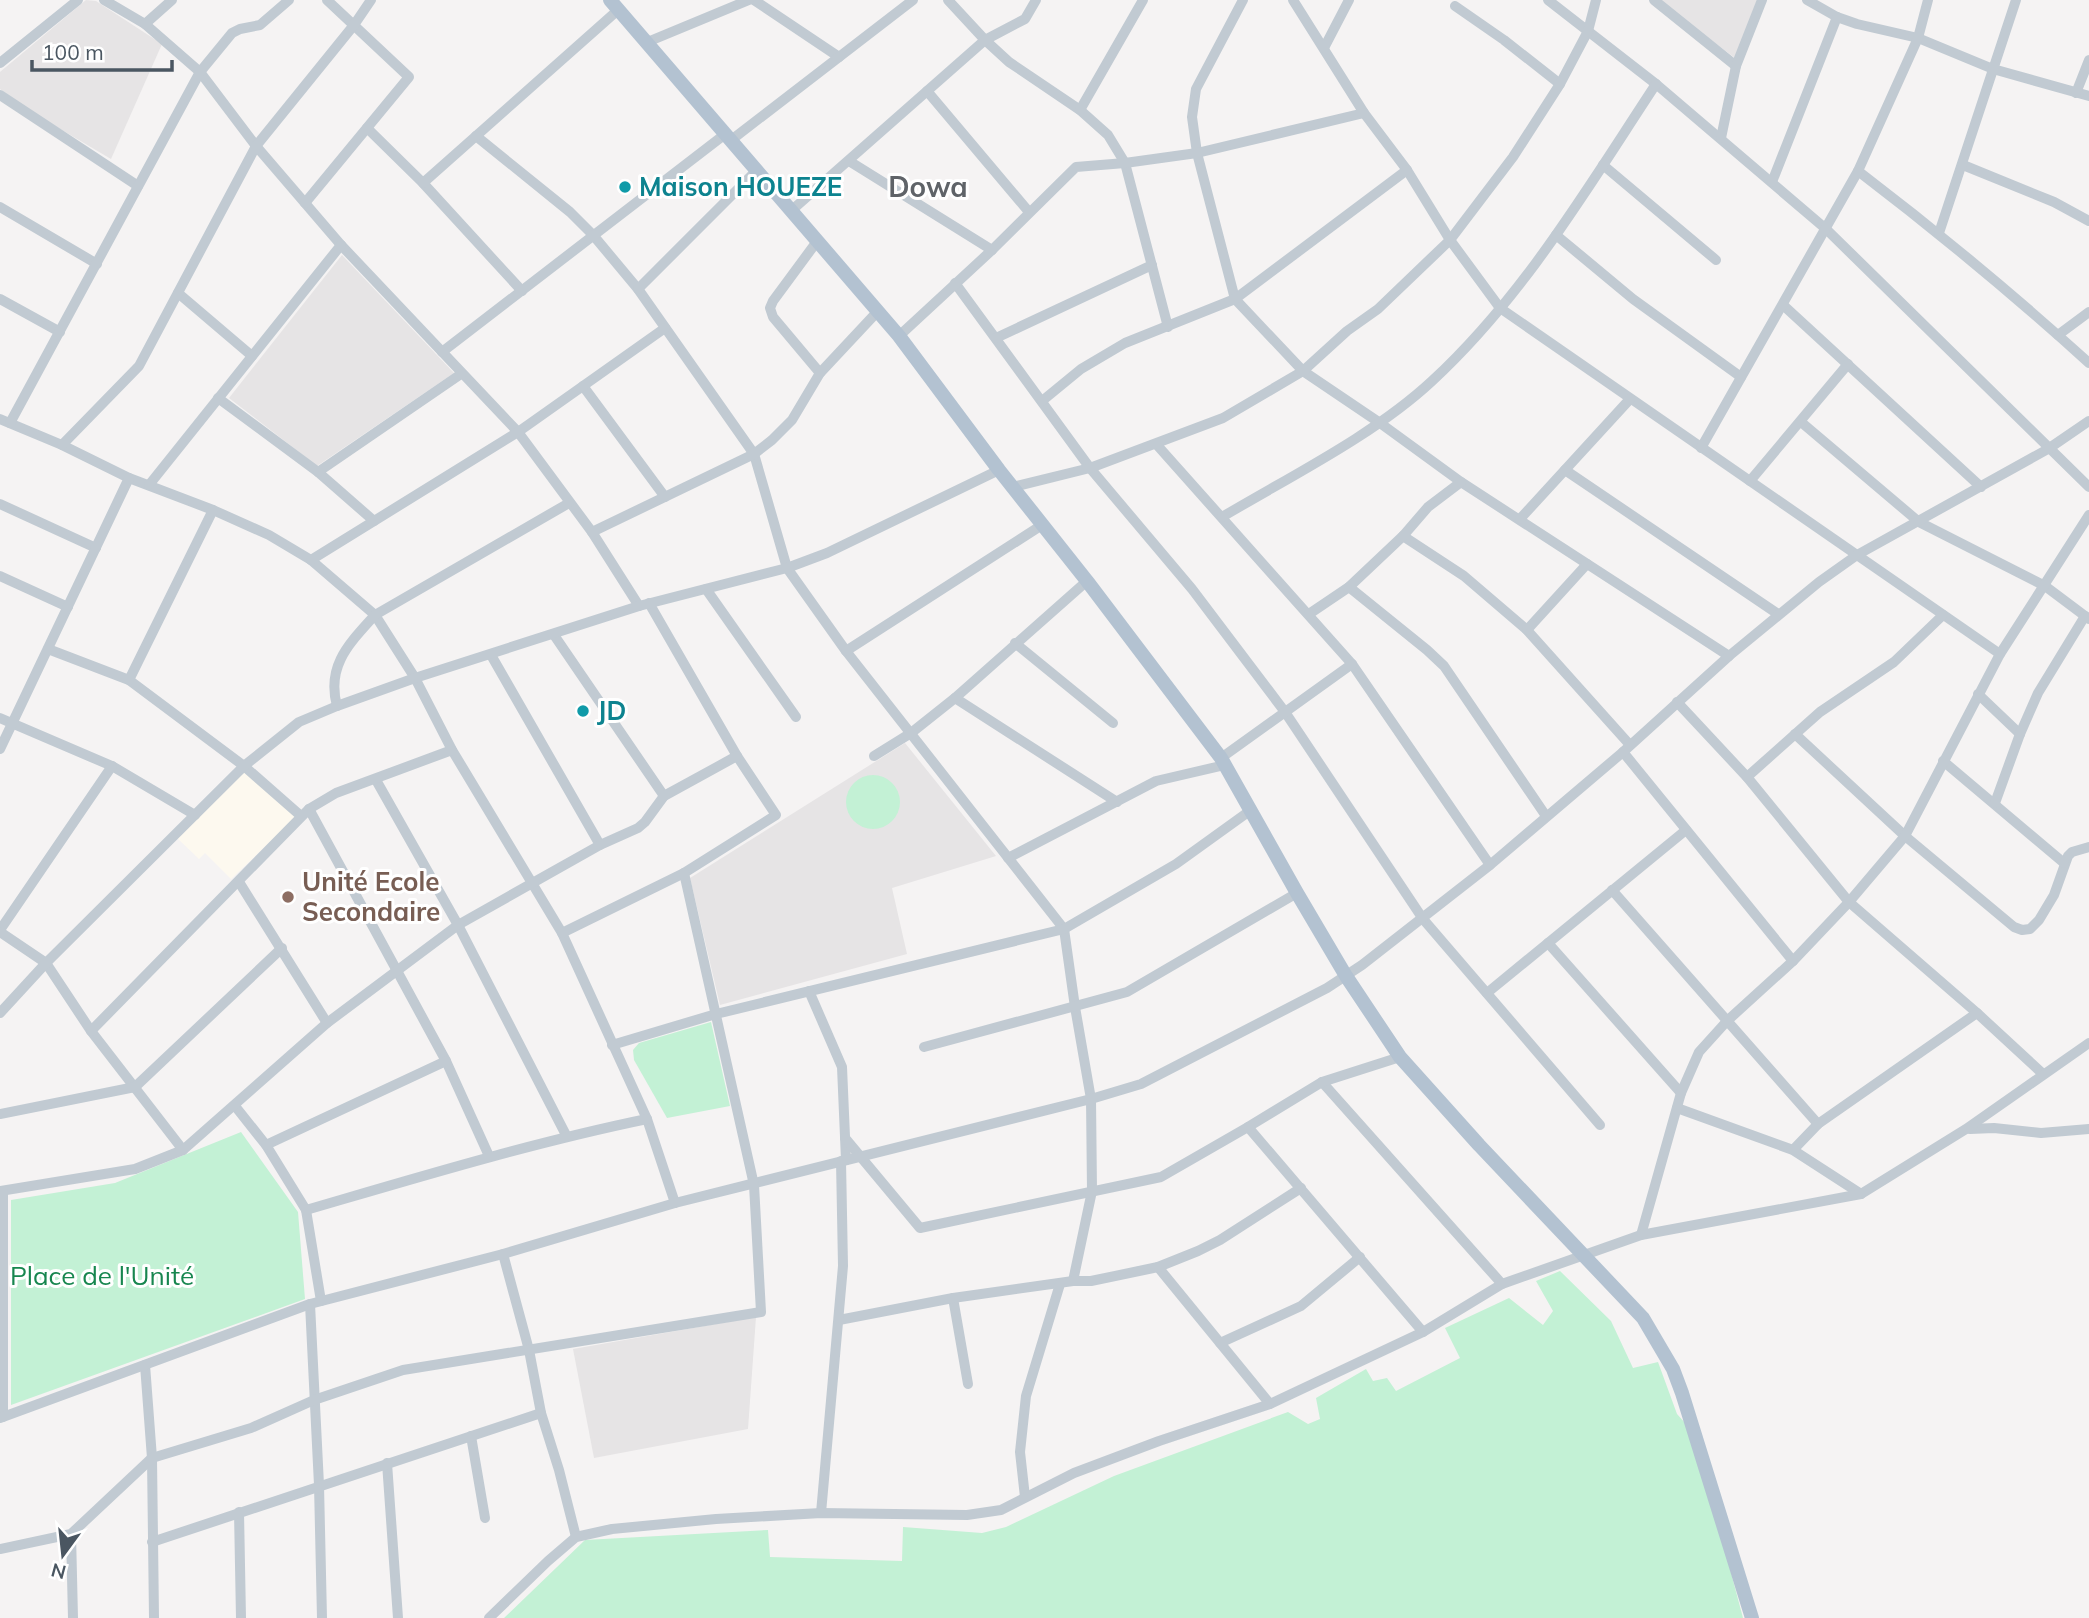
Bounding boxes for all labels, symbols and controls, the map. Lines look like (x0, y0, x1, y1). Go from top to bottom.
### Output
scale bar (32, 28, 172, 72)
text: 100 m (42, 39, 104, 65)
district label: Dowa (888, 169, 968, 204)
place label: Maison HOUEZE (639, 170, 842, 203)
marker: Maison HOUEZE (617, 179, 633, 195)
place label: JD (597, 694, 626, 727)
marker: JD (575, 703, 591, 719)
place label: Unité Ecole Secondaire (302, 865, 440, 928)
marker: Unité Ecole Secondaire (280, 889, 296, 905)
park label: Place de l'Unité (10, 1259, 194, 1292)
north arrow (28, 1520, 98, 1590)
text: N (49, 1558, 69, 1585)

